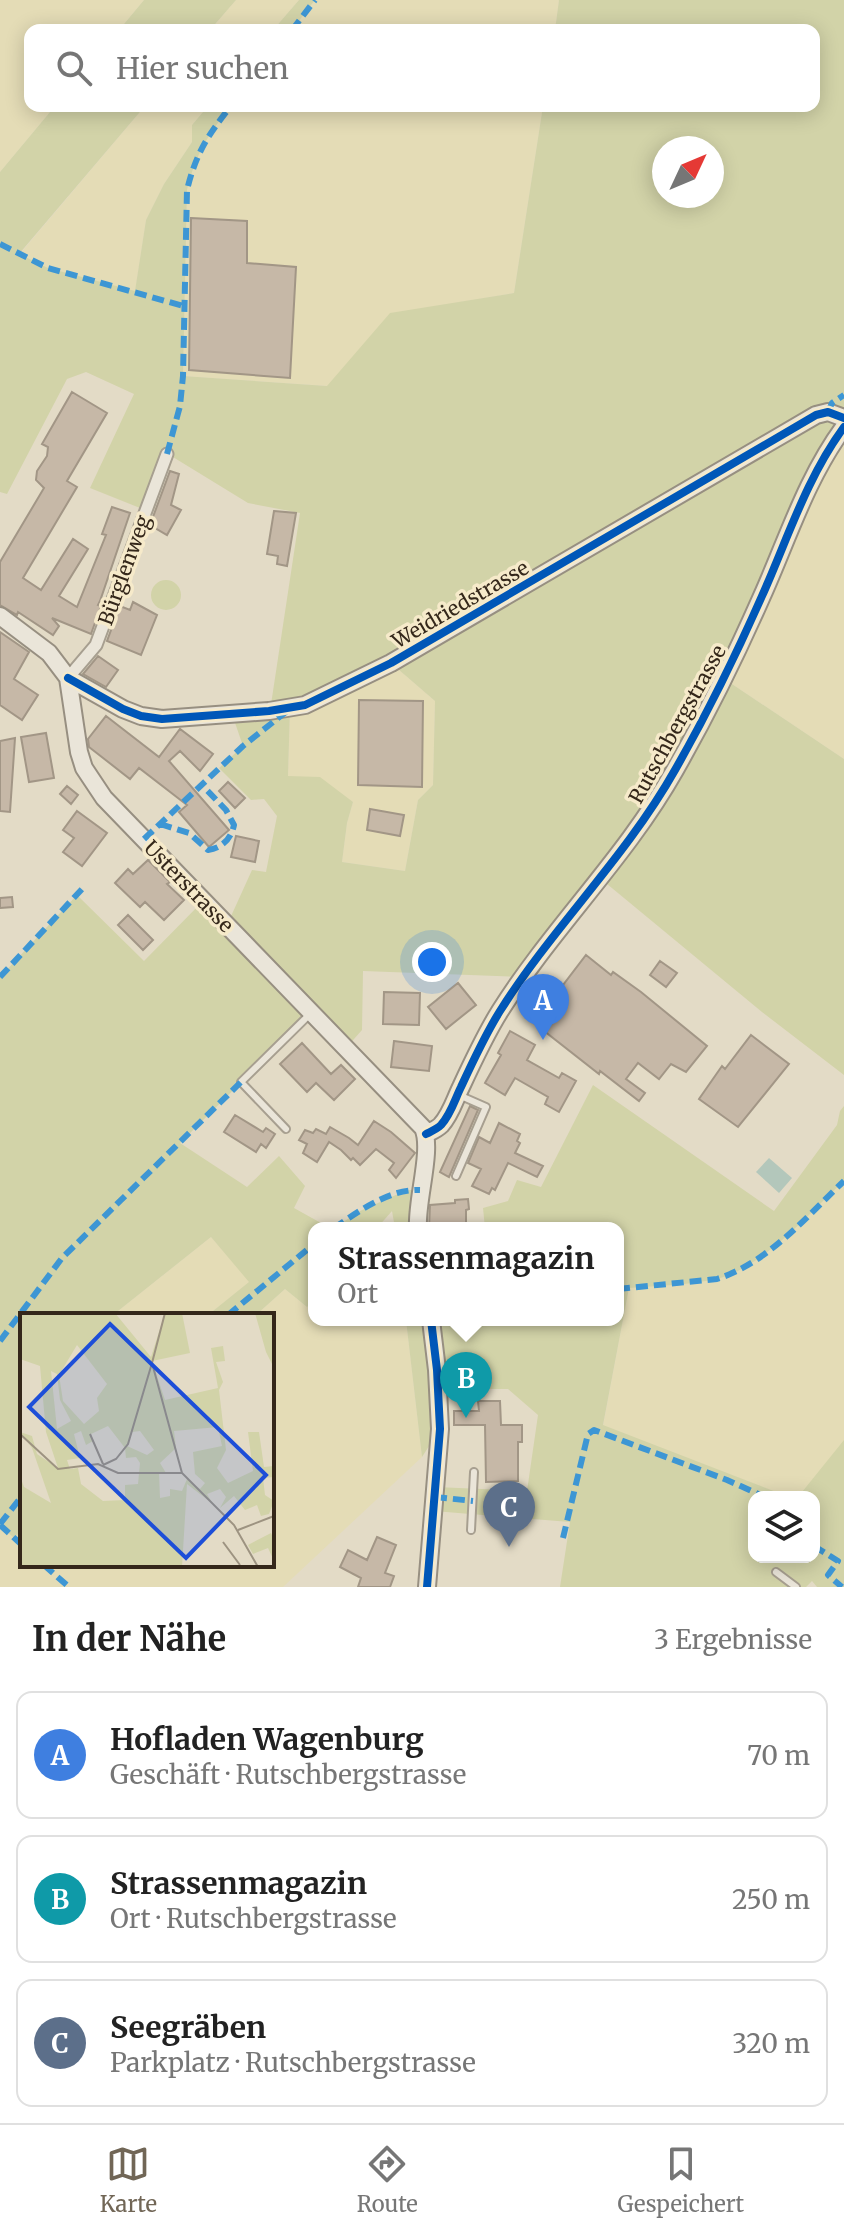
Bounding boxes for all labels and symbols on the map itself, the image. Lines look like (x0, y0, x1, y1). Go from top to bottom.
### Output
north arrow (652, 136, 724, 208)
street label: Bürglenweg (93, 512, 155, 628)
street label: Weidriedstrasse (386, 555, 533, 654)
street label: Rutschbergstrasse (623, 640, 731, 808)
street label: Usterstrasse (139, 835, 239, 937)
your location (412, 942, 452, 982)
pin: A (517, 974, 569, 1040)
inset map (20, 1313, 274, 1567)
pin: B (440, 1352, 492, 1418)
pin: C (483, 1481, 535, 1547)

